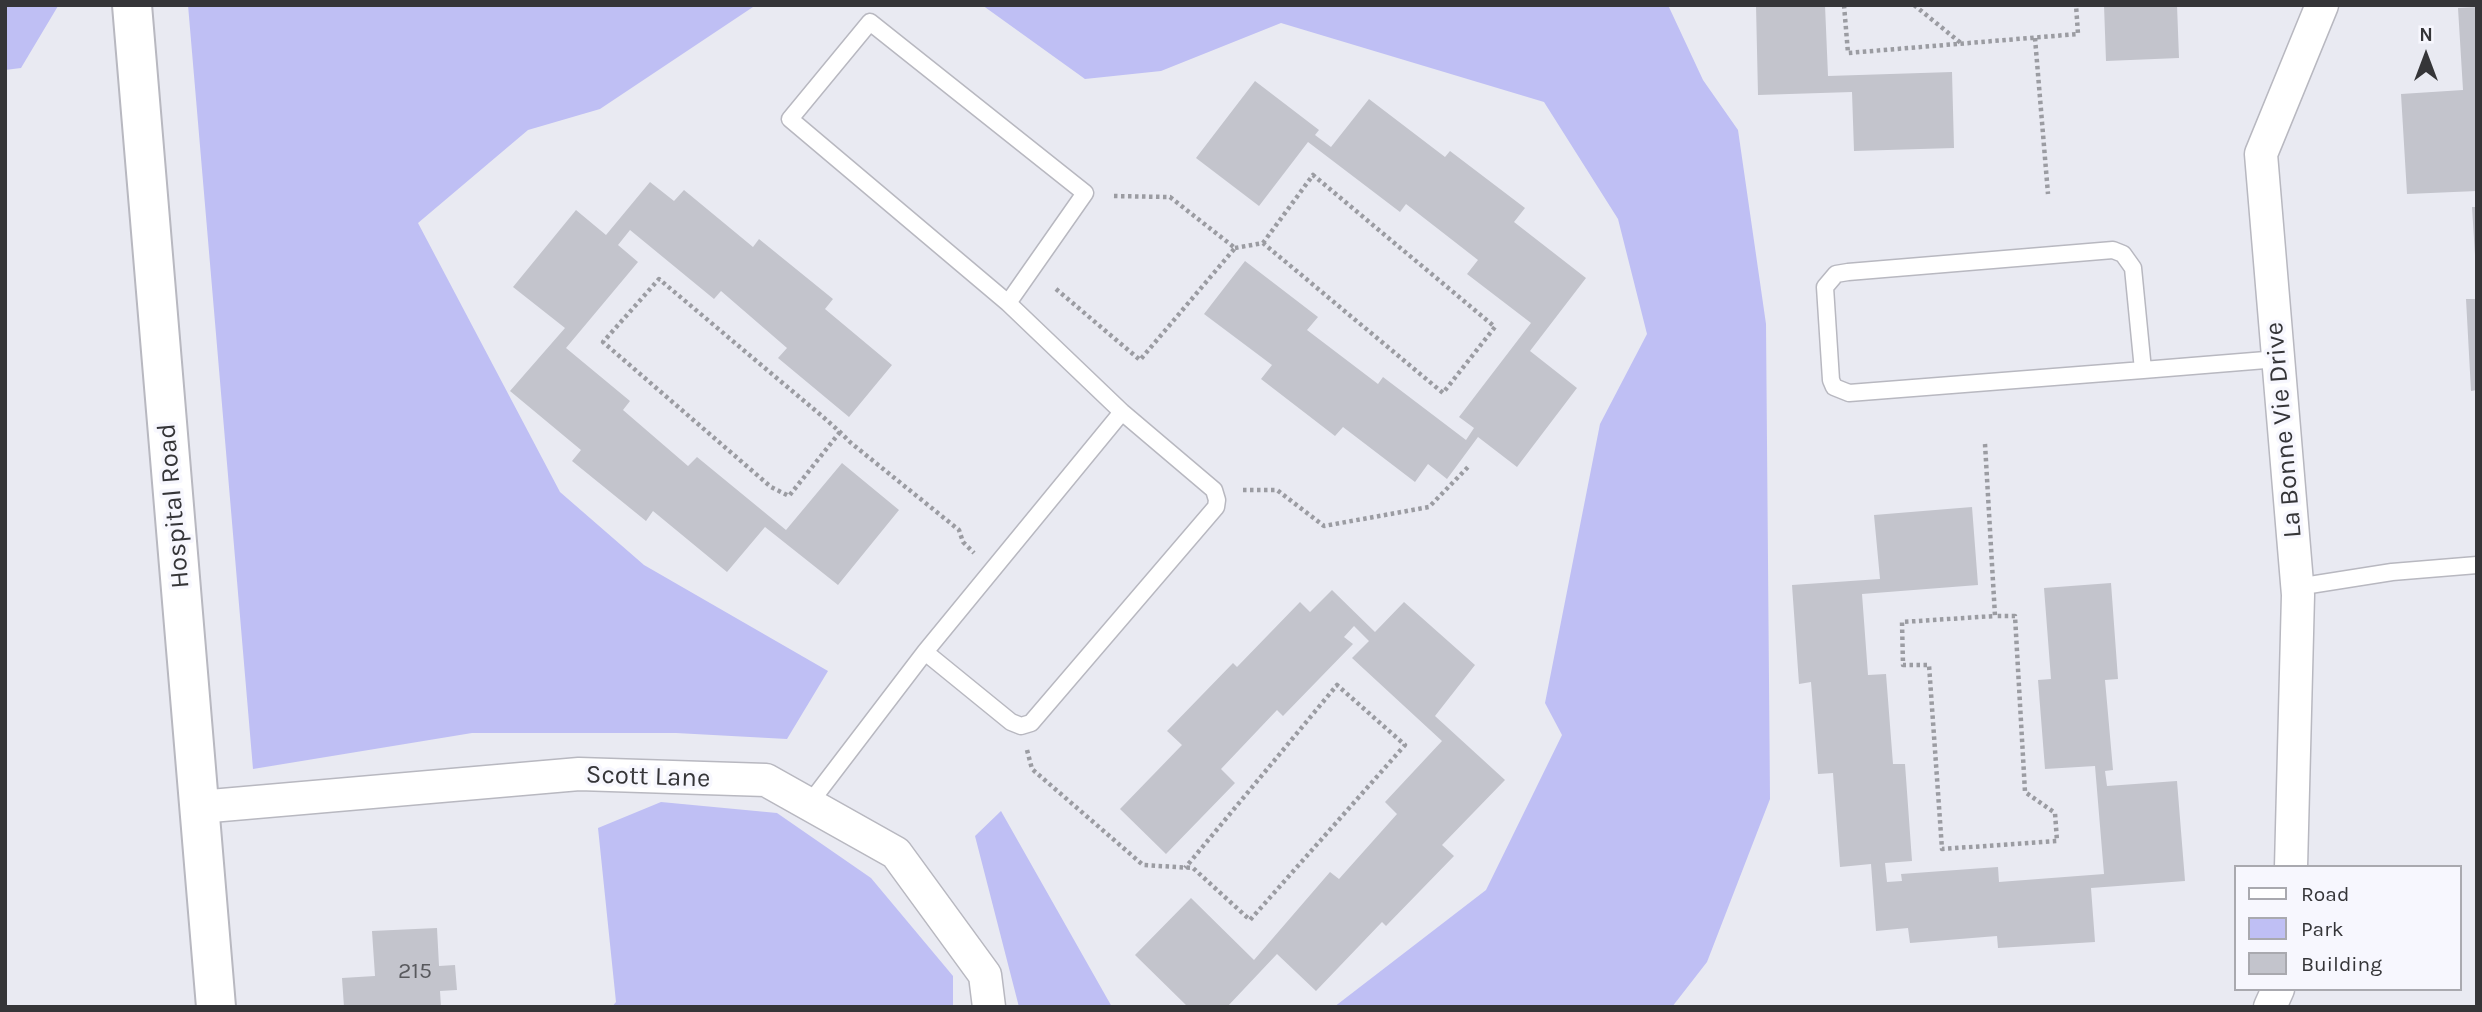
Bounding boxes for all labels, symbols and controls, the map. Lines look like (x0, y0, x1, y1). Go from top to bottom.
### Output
north arrow (2391, 21, 2461, 91)
text: N (2419, 24, 2433, 46)
street label: La Bonne Vie Drive (2259, 321, 2309, 539)
street label: Hospital Road (151, 422, 197, 590)
street label: Scott Lane (585, 759, 711, 795)
legend (2234, 865, 2461, 991)
text: Road (2301, 882, 2349, 906)
text: Park (2301, 917, 2344, 941)
text: Building (2301, 952, 2382, 976)
house number: 215 (398, 957, 432, 985)

